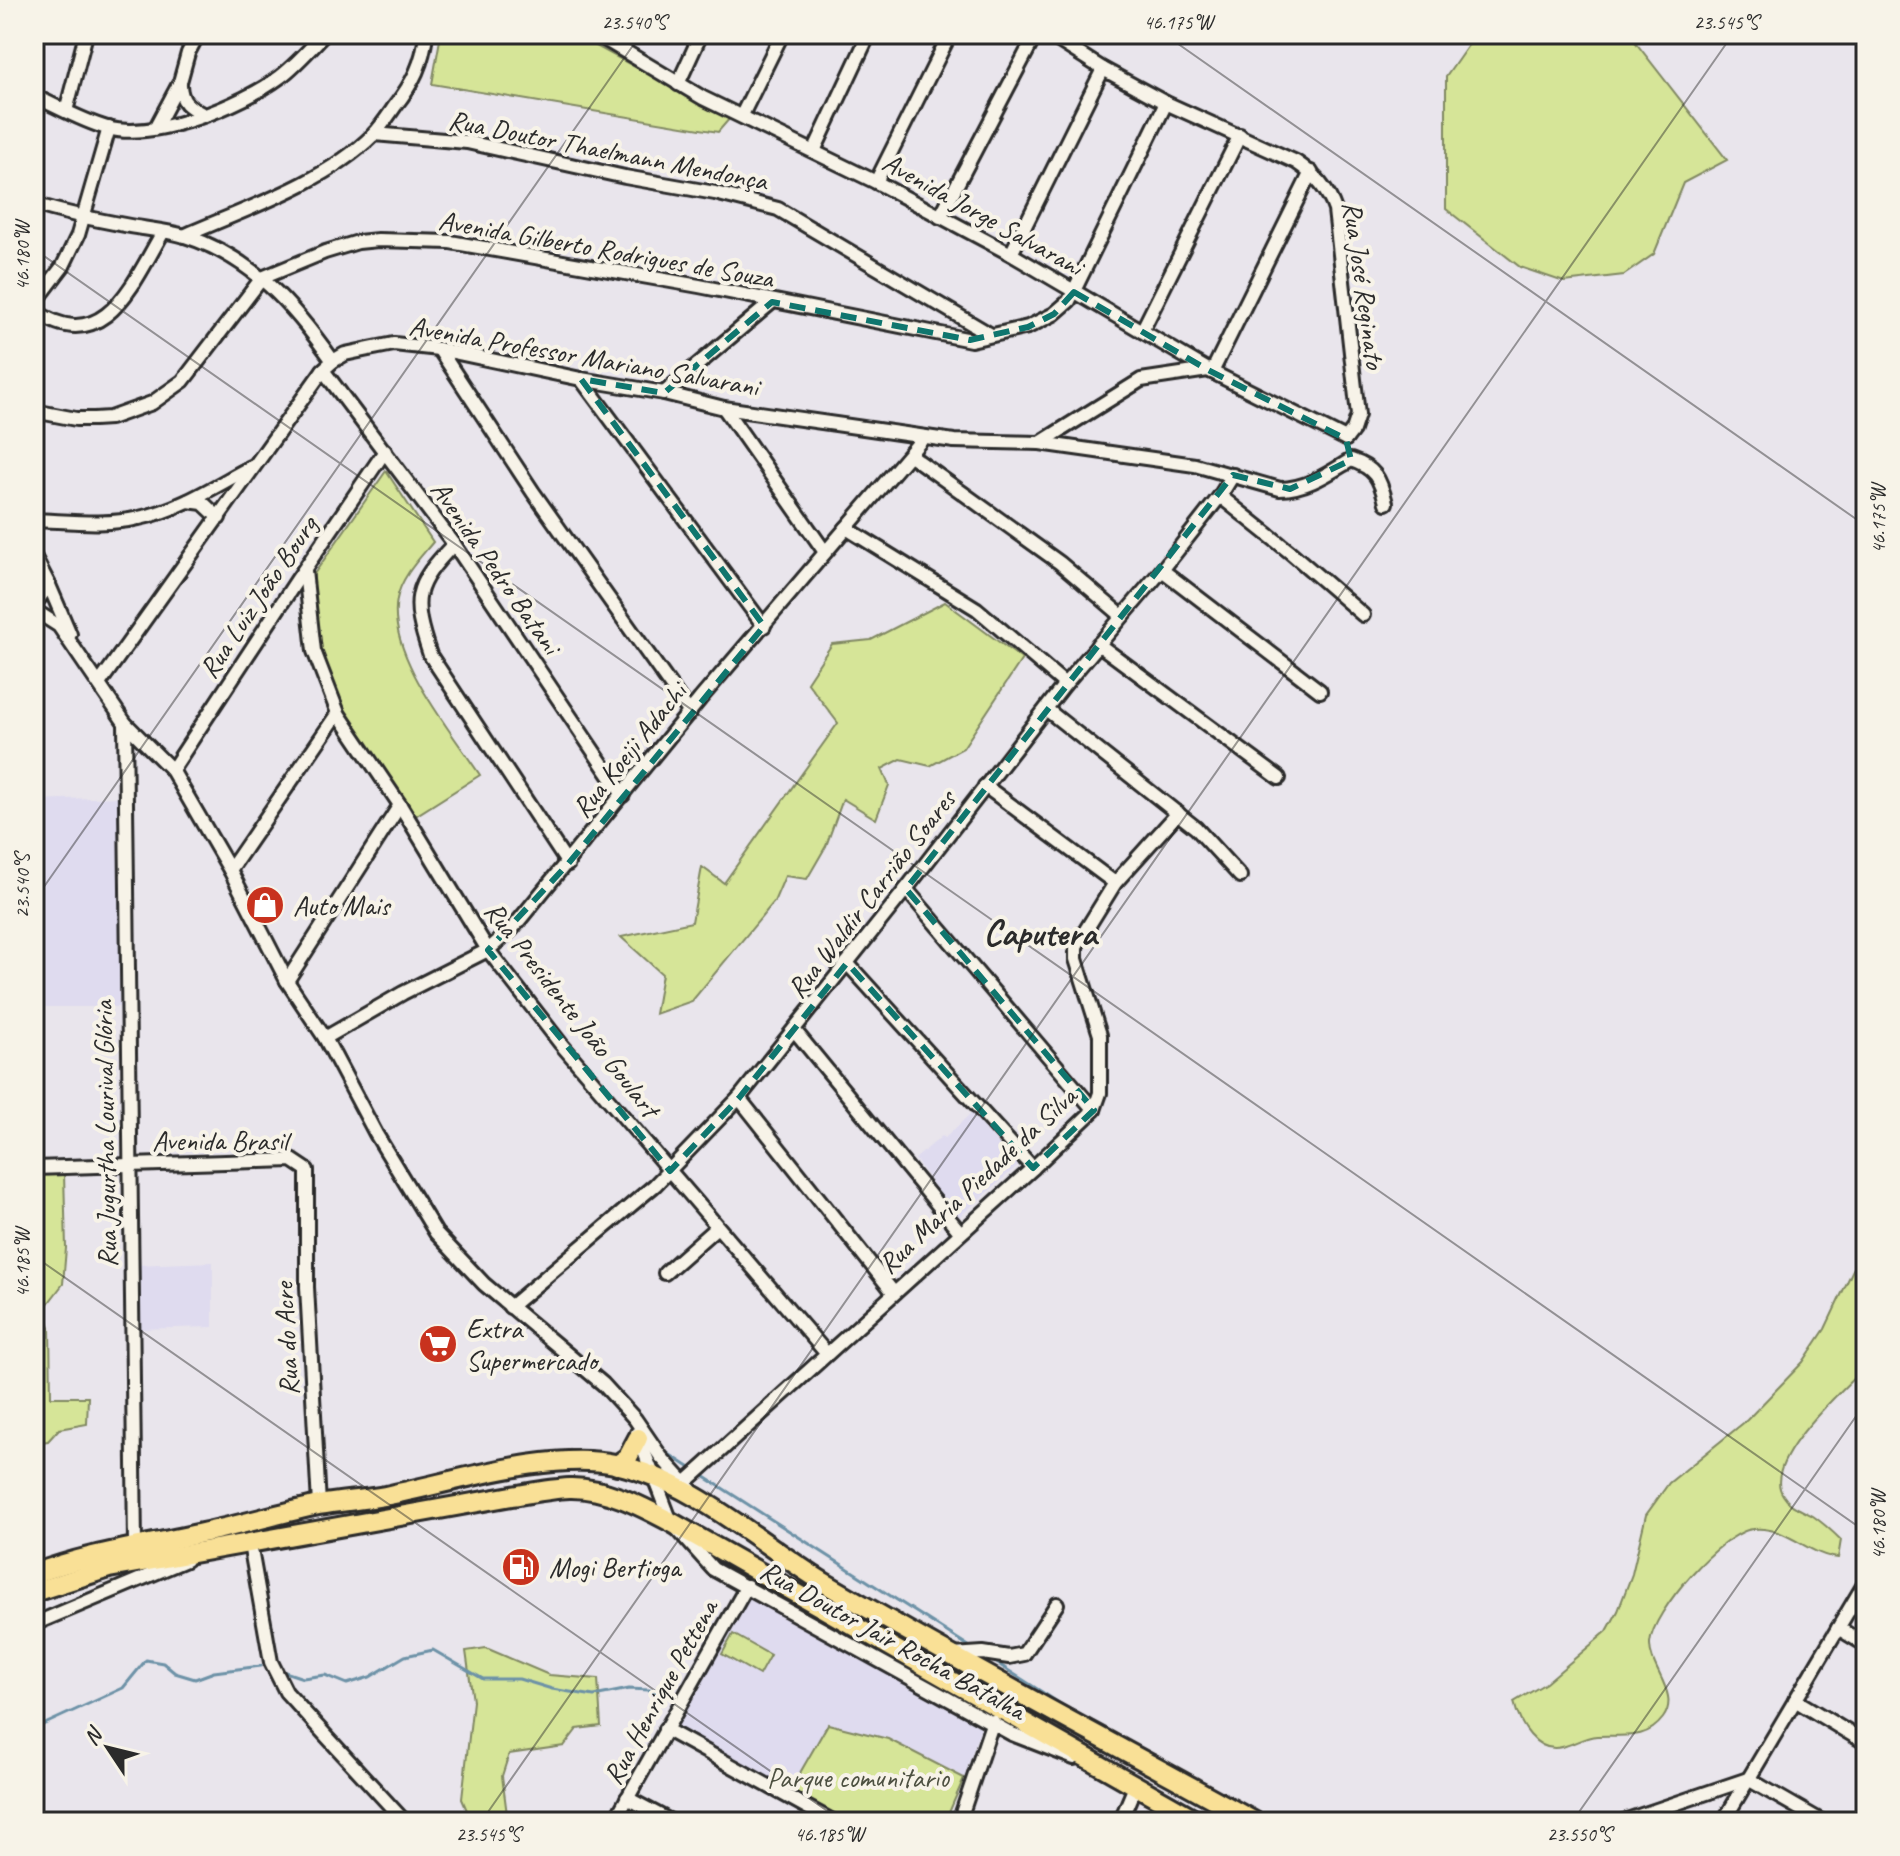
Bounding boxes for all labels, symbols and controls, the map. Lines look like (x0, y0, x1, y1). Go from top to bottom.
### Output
text: 23.540°S (602, 10, 670, 35)
text: 46.175°W (1143, 10, 1216, 35)
text: 23.545°S (1694, 10, 1762, 35)
street label: Rua Doutor Thaelmann Mendonça (446, 102, 772, 198)
street label: Avenida Jorge Salvarani (877, 144, 1093, 285)
street label: Rua José Reginato (1335, 199, 1393, 373)
street label: Avenida Gilberto Rodrigues de Souza (436, 202, 778, 296)
text: 46.180°W (10, 218, 35, 291)
street label: Avenida Professor Mariano Salvarani (407, 308, 765, 405)
street label: Avenida Pedro Batani (423, 473, 571, 664)
text: 46.175°W (1866, 481, 1891, 554)
street label: Rua Luiz João Bourg (191, 508, 326, 685)
street label: Rua Koeiji Adachi (564, 673, 696, 825)
street label: Rua Waldir Carrião Soares (779, 781, 965, 1005)
text: 23.540°S (10, 850, 35, 918)
shop icon: Auto Mais (244, 884, 286, 926)
place label: Auto Mais (293, 888, 392, 923)
street label: Rua Presidente João Goulart (477, 894, 669, 1127)
district label: Caputera (983, 910, 1099, 956)
street label: Rua Jugurtha Lourival Glória (85, 999, 125, 1268)
street label: Rua Maria Piedade da Silva (870, 1077, 1085, 1281)
street label: Avenida Brasil (152, 1123, 293, 1158)
text: 46.185°W (10, 1225, 35, 1298)
street label: Rua do Acre (265, 1280, 306, 1396)
place label: Extra Supermercado (466, 1311, 600, 1378)
supermarket icon: Extra Supermercado (417, 1323, 459, 1365)
text: 46.180°W (1866, 1487, 1891, 1560)
fuel station icon: Mogi Bertioga (500, 1546, 542, 1588)
place label: Mogi Bertioga (549, 1550, 683, 1585)
street label: Rua Doutor Jair Rocha Batalha (754, 1552, 1034, 1729)
street label: Rua Henrique Pettena (595, 1591, 726, 1790)
north arrow (68, 1708, 148, 1788)
text: N (77, 1721, 110, 1751)
park label: Parque comunitario (767, 1760, 951, 1795)
text: 23.545°S (456, 1822, 524, 1847)
text: 46.185°W (794, 1822, 867, 1847)
text: 23.550°S (1547, 1822, 1615, 1847)

